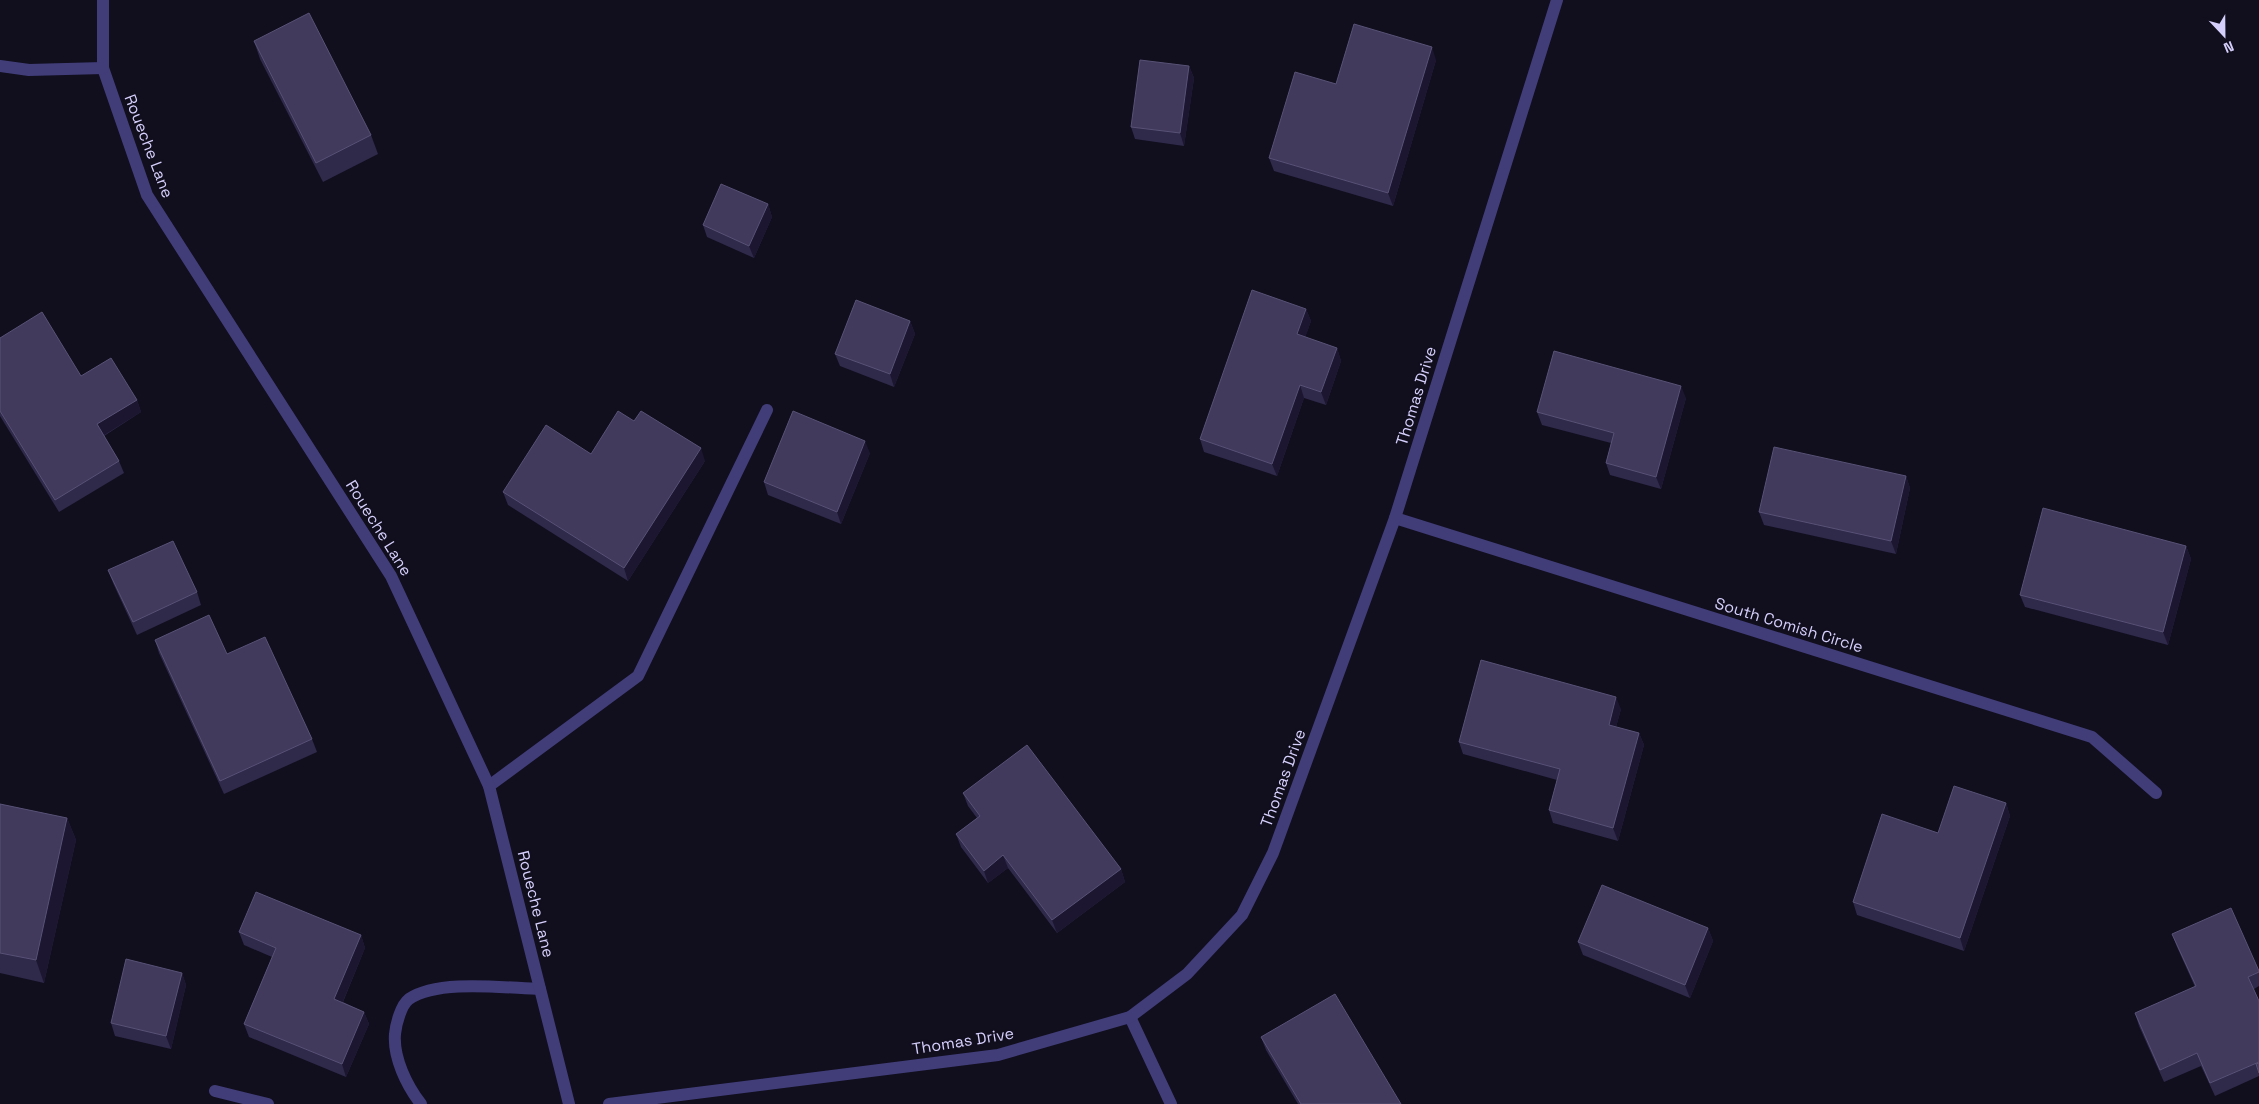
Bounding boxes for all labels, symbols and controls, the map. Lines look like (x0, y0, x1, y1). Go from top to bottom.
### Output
north arrow (2199, 10, 2249, 60)
text: N (2221, 37, 2237, 57)
street label: Roueche Lane (120, 91, 178, 201)
street label: Thomas Drive (1391, 344, 1441, 448)
street label: Roueche Lane (341, 476, 417, 580)
street label: South Comish Circle (1712, 592, 1866, 658)
street label: Thomas Drive (1256, 726, 1310, 830)
street label: Roueche Lane (513, 848, 559, 960)
street label: Thomas Drive (911, 1023, 1015, 1059)

